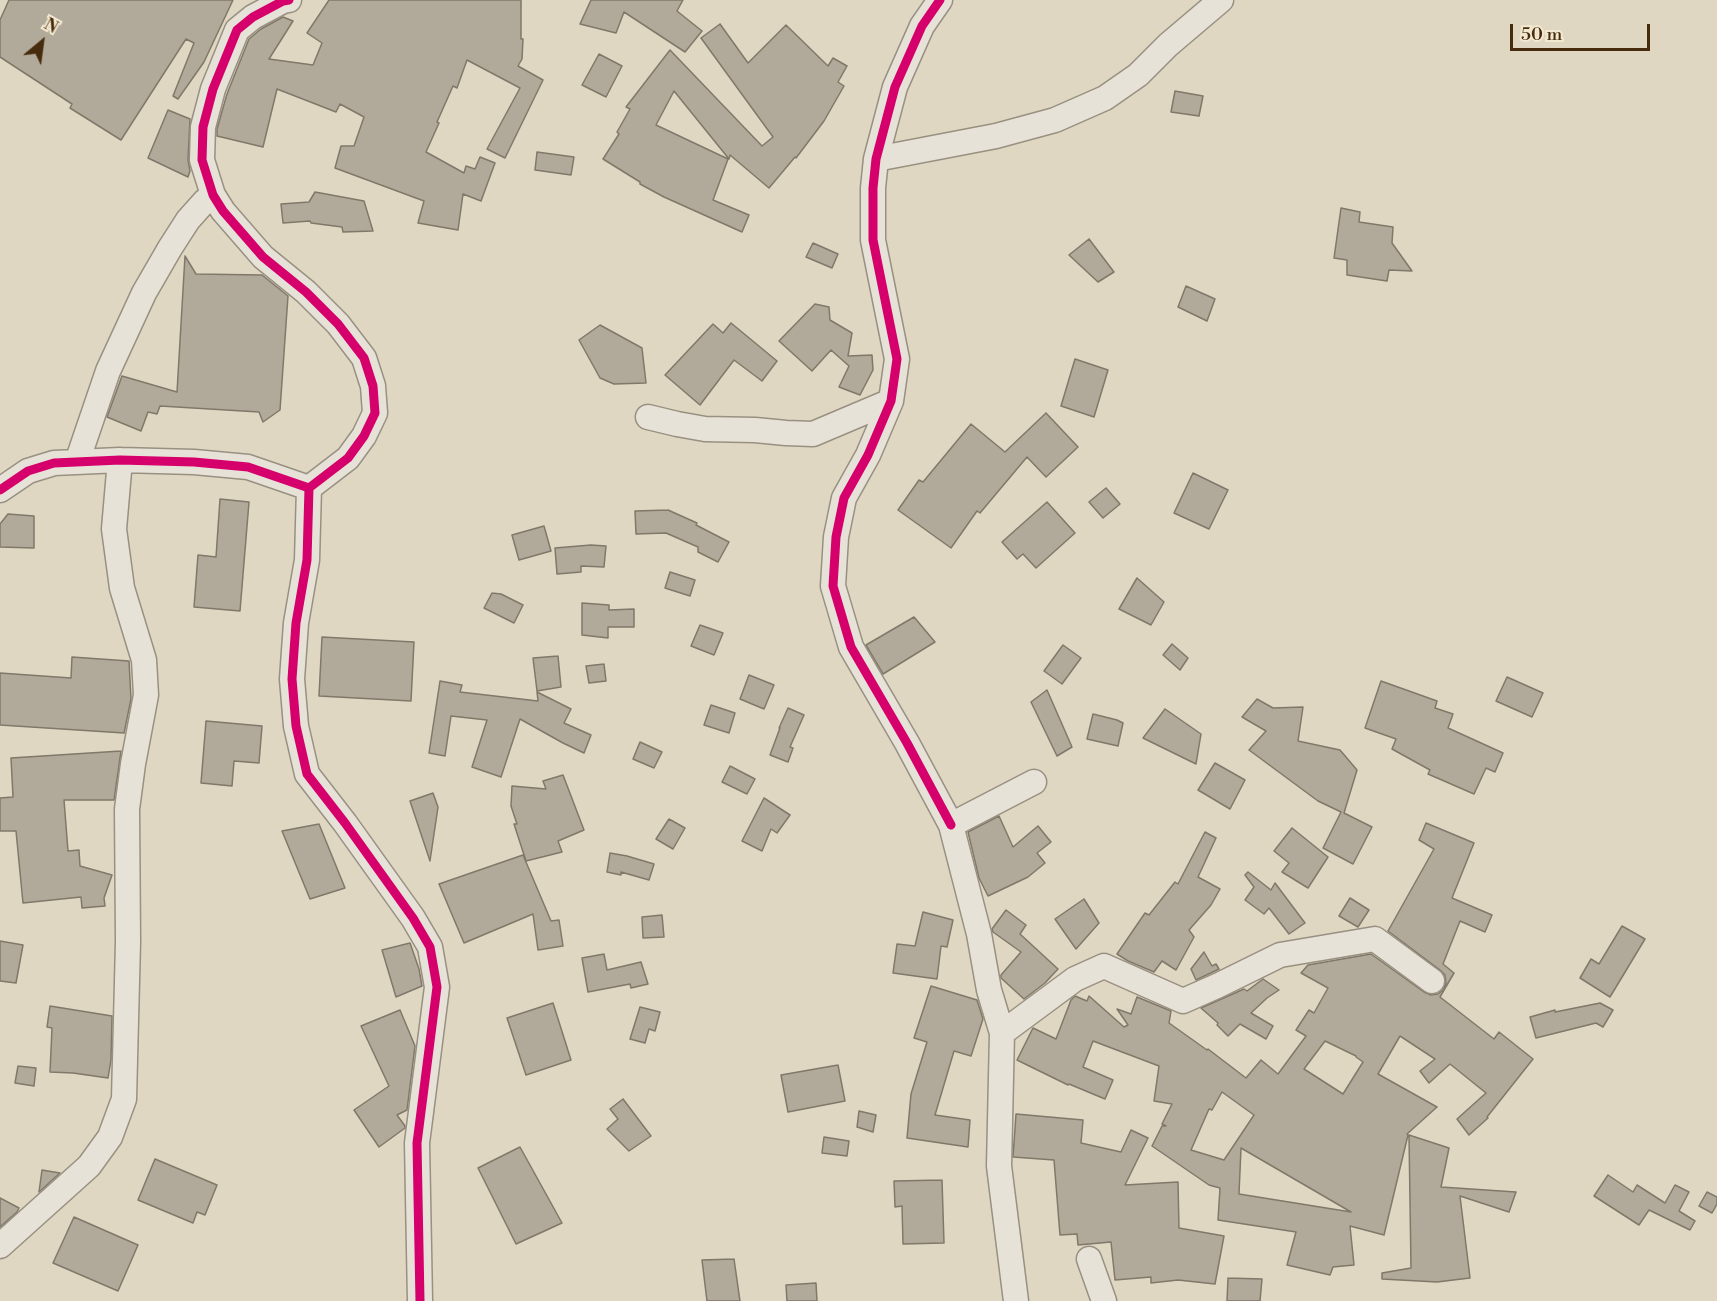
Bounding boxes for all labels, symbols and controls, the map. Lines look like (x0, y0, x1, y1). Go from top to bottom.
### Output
north arrow (12, 12, 72, 72)
scale bar (1513, 12, 1652, 50)
text: N (40, 14, 61, 38)
text: 50 m (1521, 23, 1562, 46)

